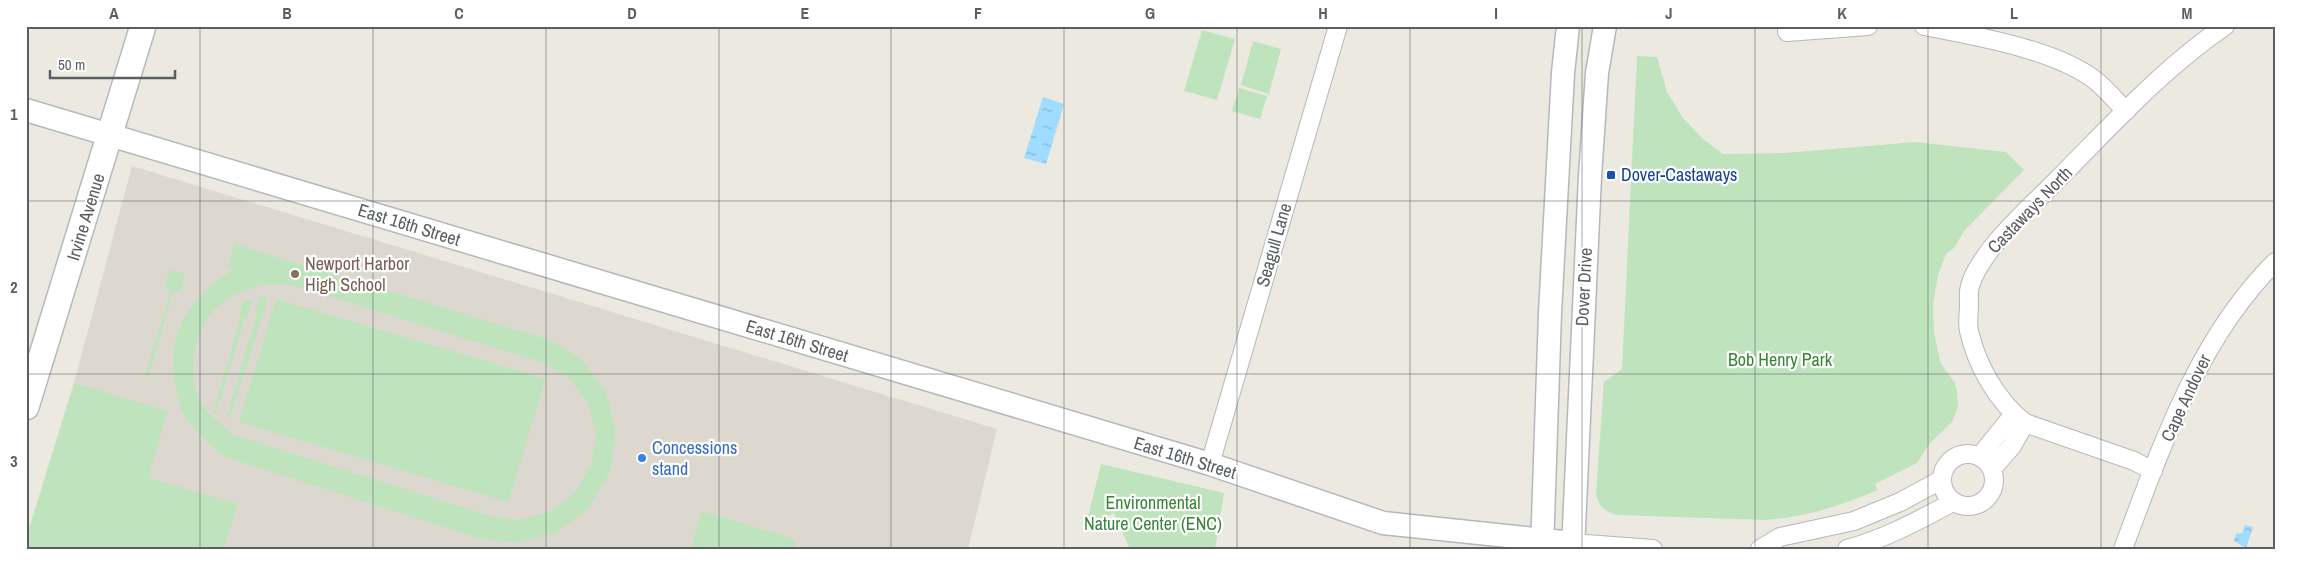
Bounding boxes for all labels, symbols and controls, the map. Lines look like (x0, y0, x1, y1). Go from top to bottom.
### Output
text: A (109, 2, 119, 24)
text: B (282, 2, 292, 24)
text: C (454, 2, 464, 24)
text: D (627, 2, 637, 24)
text: E (801, 2, 810, 24)
text: F (974, 2, 982, 24)
text: G (1145, 2, 1155, 24)
text: H (1318, 2, 1328, 24)
text: I (1494, 2, 1498, 24)
text: J (1665, 2, 1673, 24)
text: K (1837, 2, 1847, 24)
text: L (2010, 2, 2018, 24)
text: M (2182, 2, 2193, 24)
scale bar (50, 48, 175, 80)
text: 50 m (58, 54, 85, 75)
text: 1 (10, 103, 18, 125)
street label: Castaways North (1982, 161, 2078, 259)
place label: Dover-Castaways (1621, 162, 1737, 187)
marker: Dover-Castaways (1605, 169, 1617, 181)
street label: Irvine Avenue (60, 170, 111, 264)
street label: East 16th Street (355, 197, 463, 252)
street label: Seagull Lane (1250, 200, 1297, 290)
street label: Dover Drive (1569, 247, 1598, 327)
place label: Newport Harbor High School (305, 251, 409, 297)
marker: Newport Harbor High School (289, 268, 301, 280)
text: 2 (10, 276, 18, 298)
street label: East 16th Street (743, 313, 851, 368)
park label: Bob Henry Park (1728, 347, 1833, 372)
street label: Cape Andover (2154, 350, 2217, 445)
street label: East 16th Street (1131, 430, 1239, 485)
place label: Concessions stand (652, 435, 737, 481)
text: 3 (10, 450, 18, 472)
marker: Concessions stand (636, 452, 648, 464)
park label: Environmental Nature Center (ENC) (1084, 490, 1222, 536)

